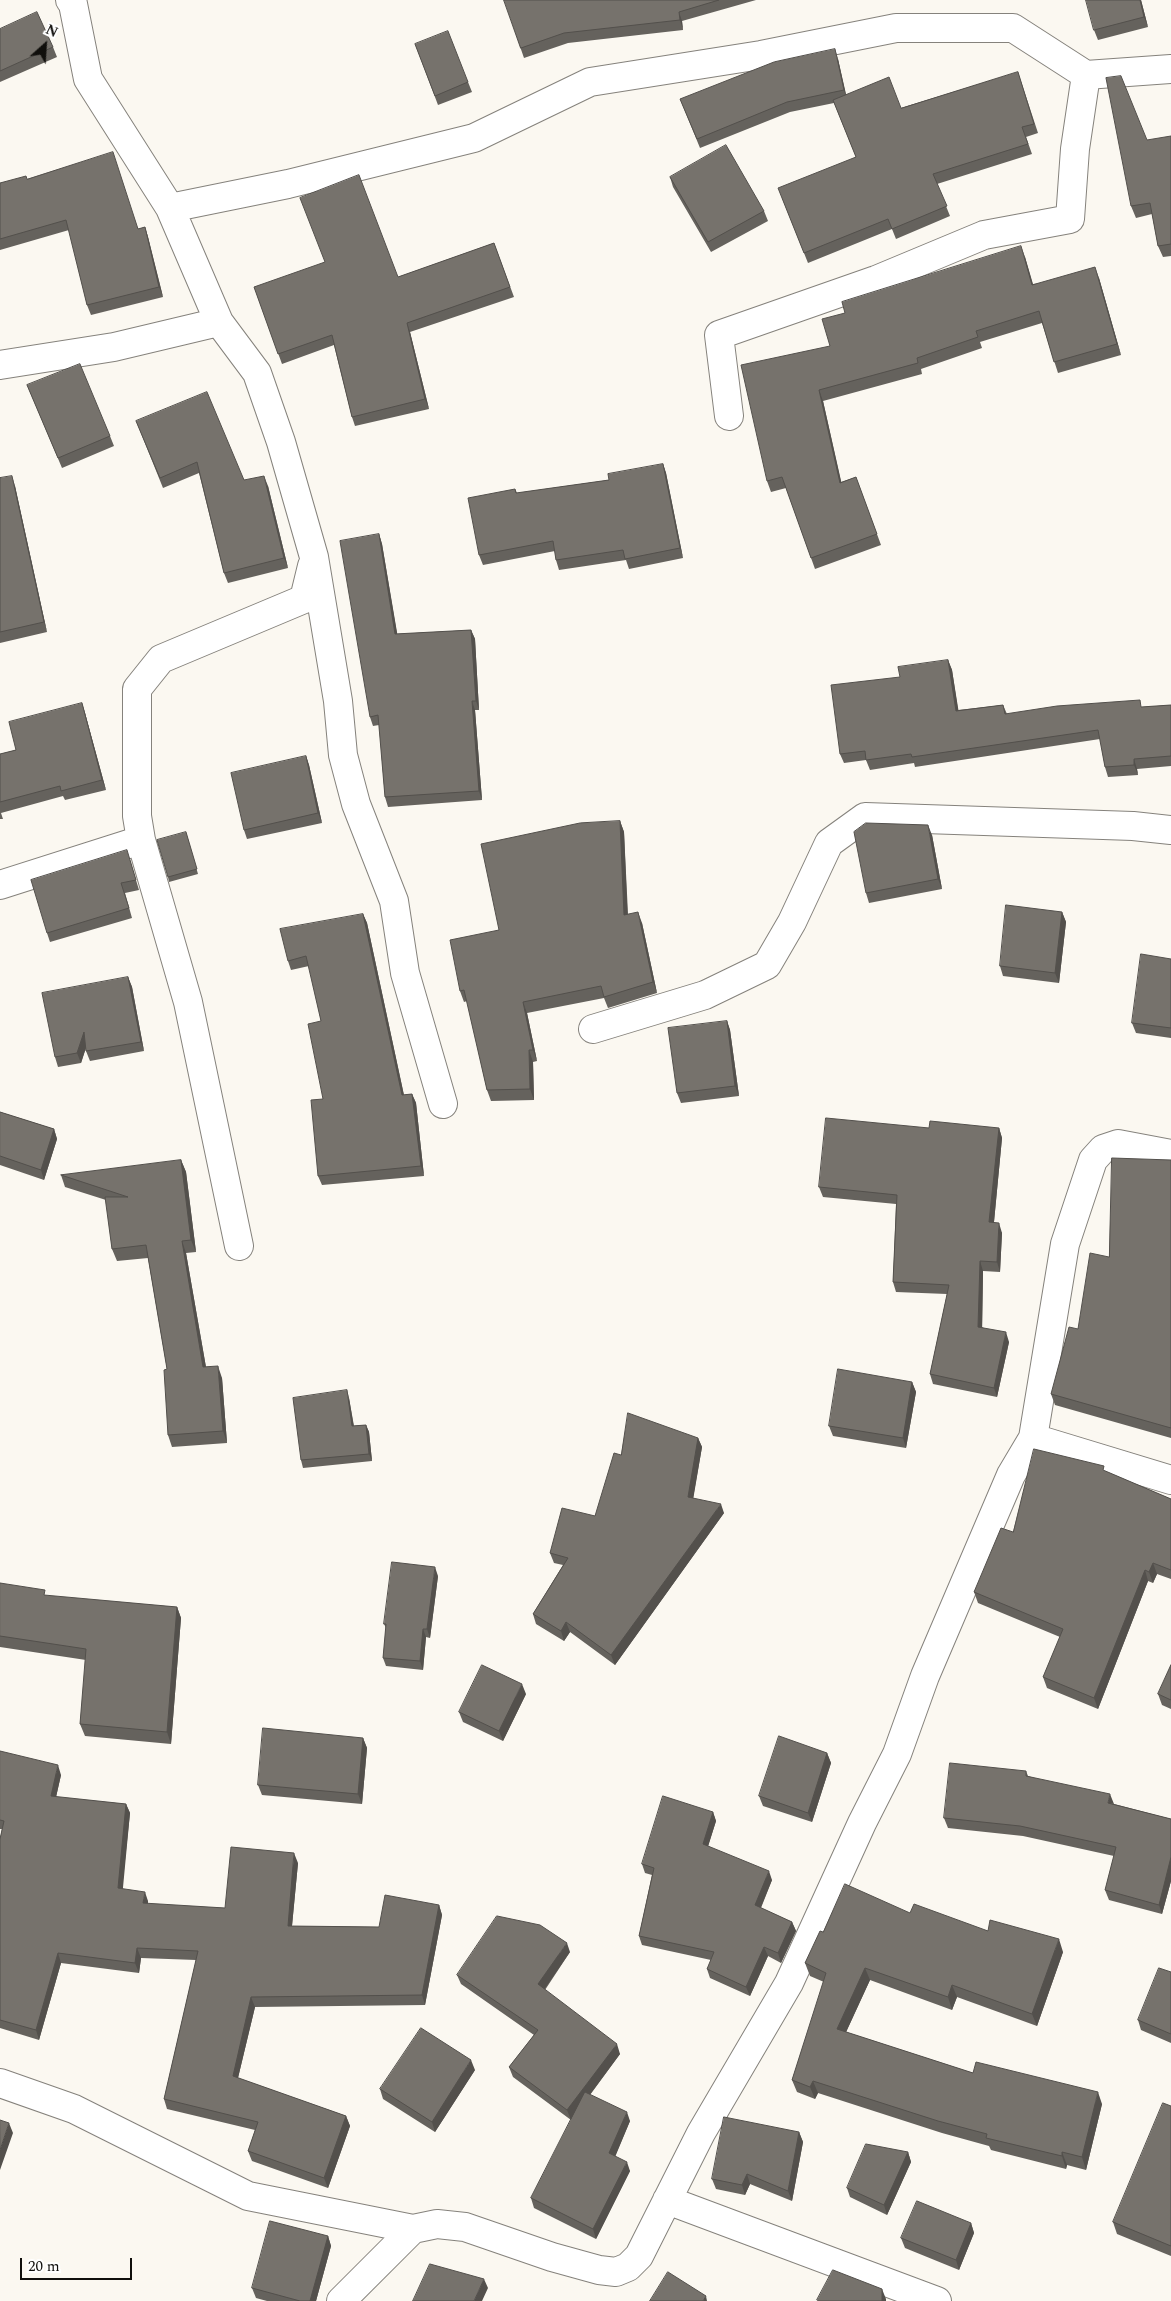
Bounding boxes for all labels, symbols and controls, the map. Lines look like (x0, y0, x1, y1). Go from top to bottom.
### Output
text: N (42, 19, 62, 43)
north arrow (20, 20, 70, 70)
scale bar (22, 2248, 135, 2280)
text: 20 m (28, 2255, 60, 2278)

